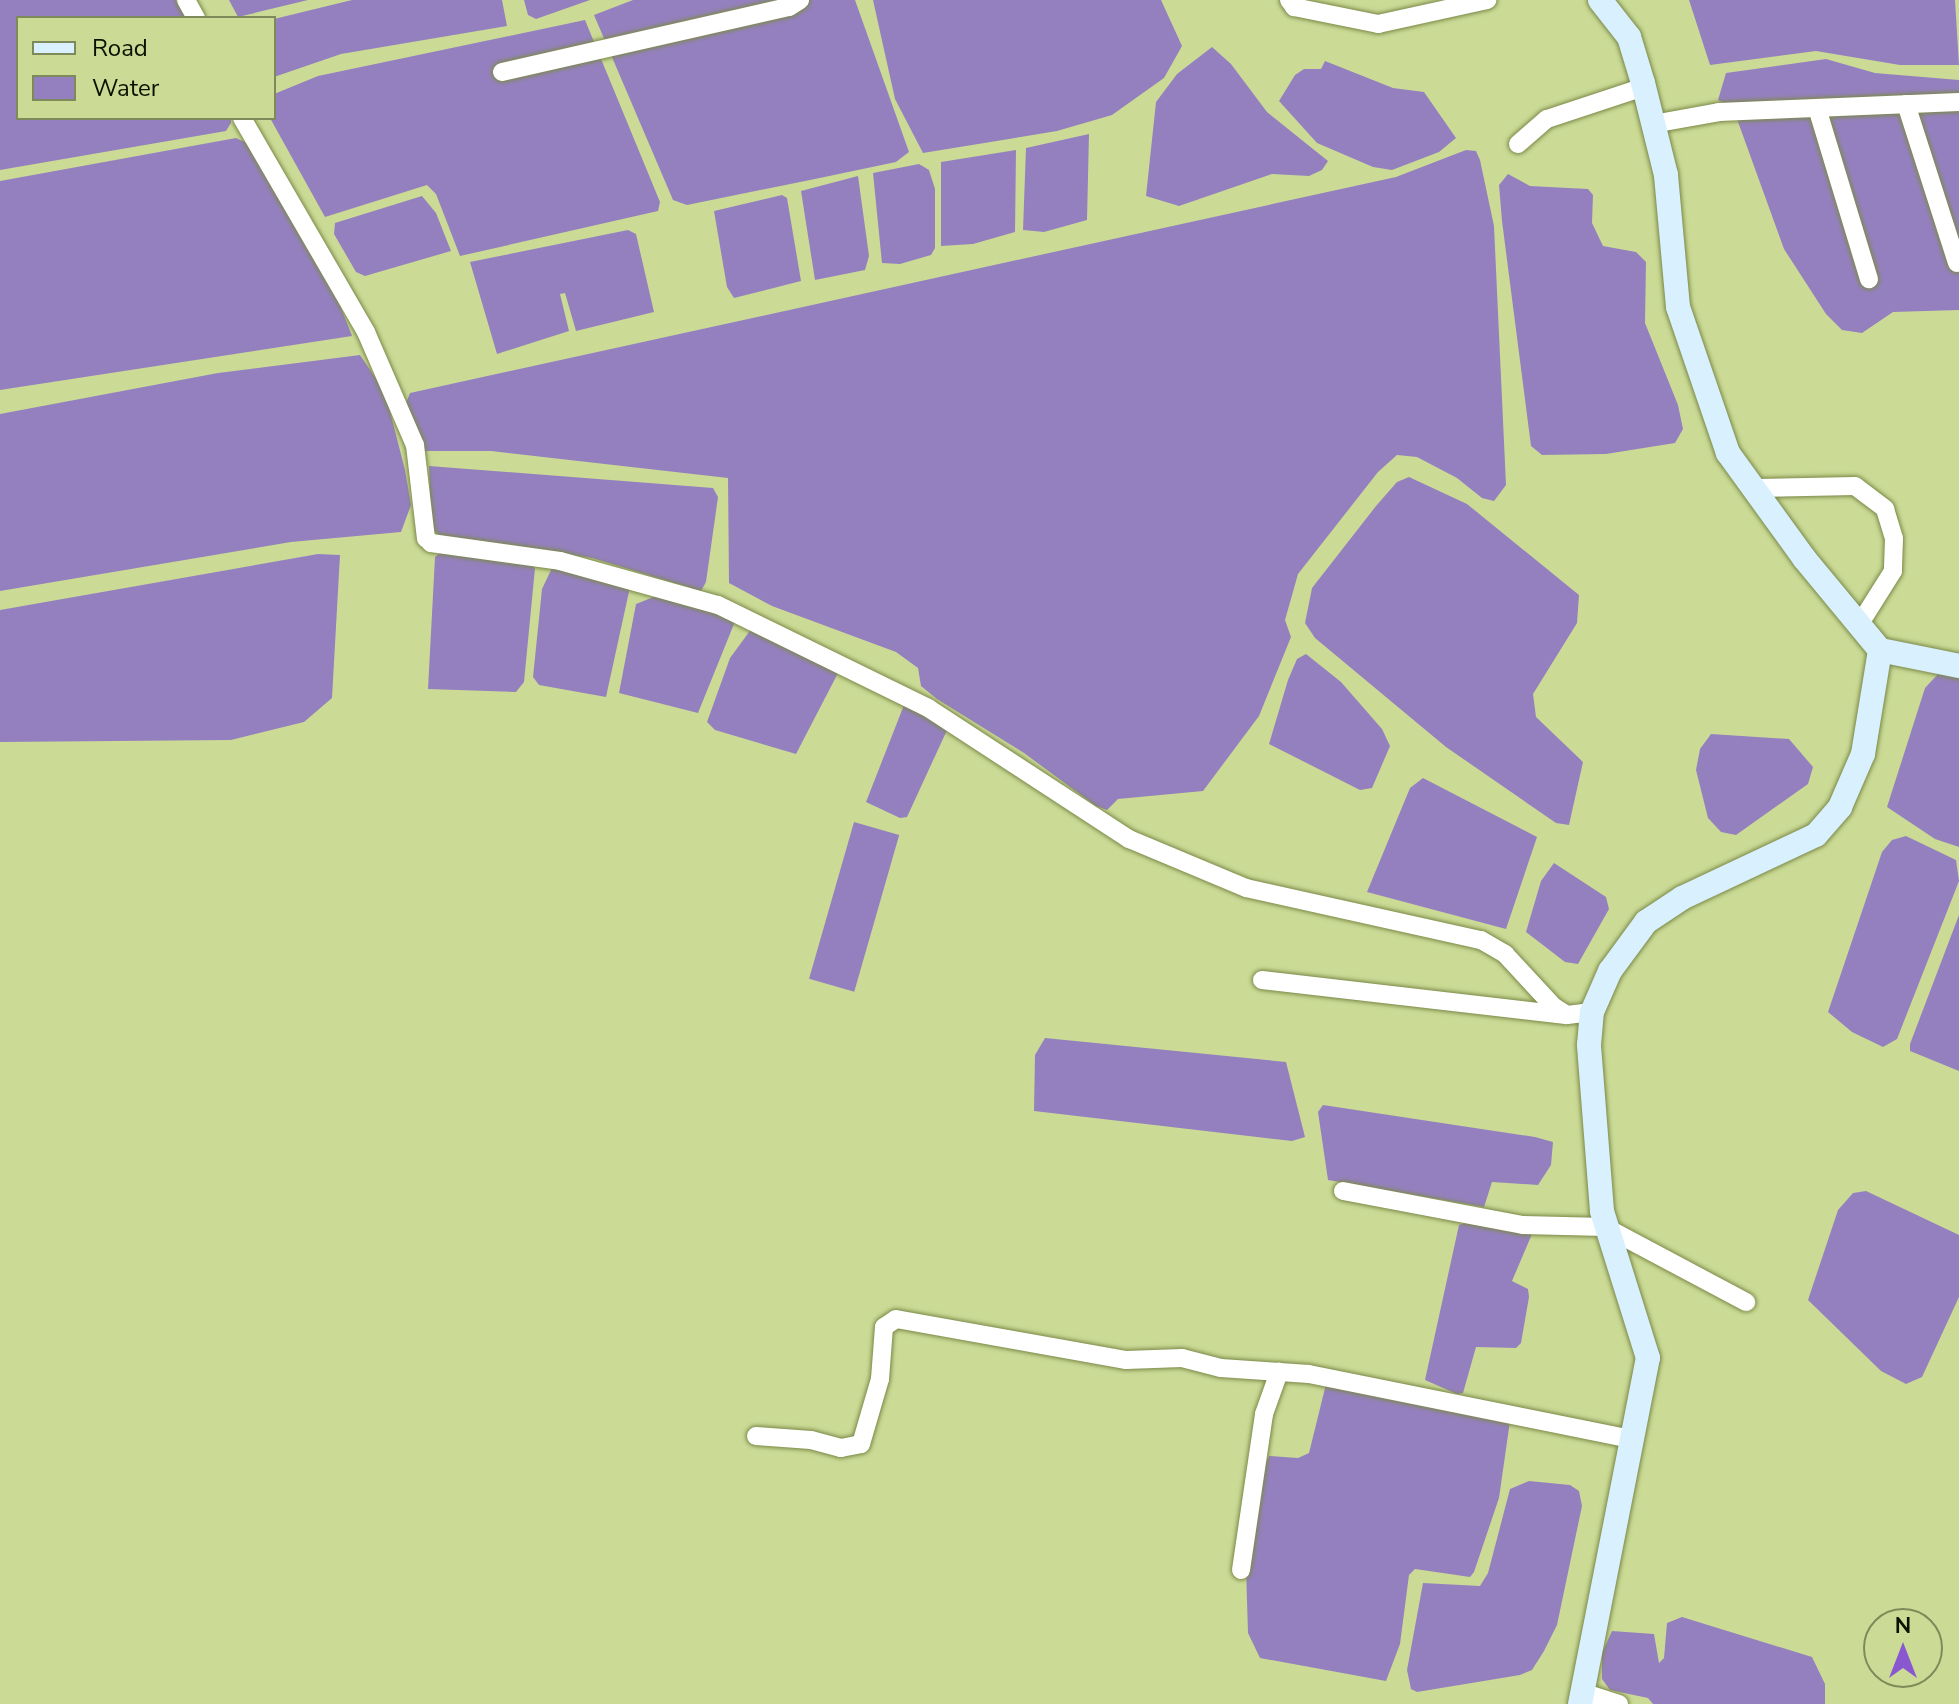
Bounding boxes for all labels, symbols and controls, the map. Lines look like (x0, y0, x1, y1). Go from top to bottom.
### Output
legend (16, 16, 276, 120)
text: Road (92, 32, 148, 64)
text: Water (92, 72, 159, 104)
north arrow (1863, 1608, 1943, 1688)
text: N (1895, 1611, 1911, 1641)

